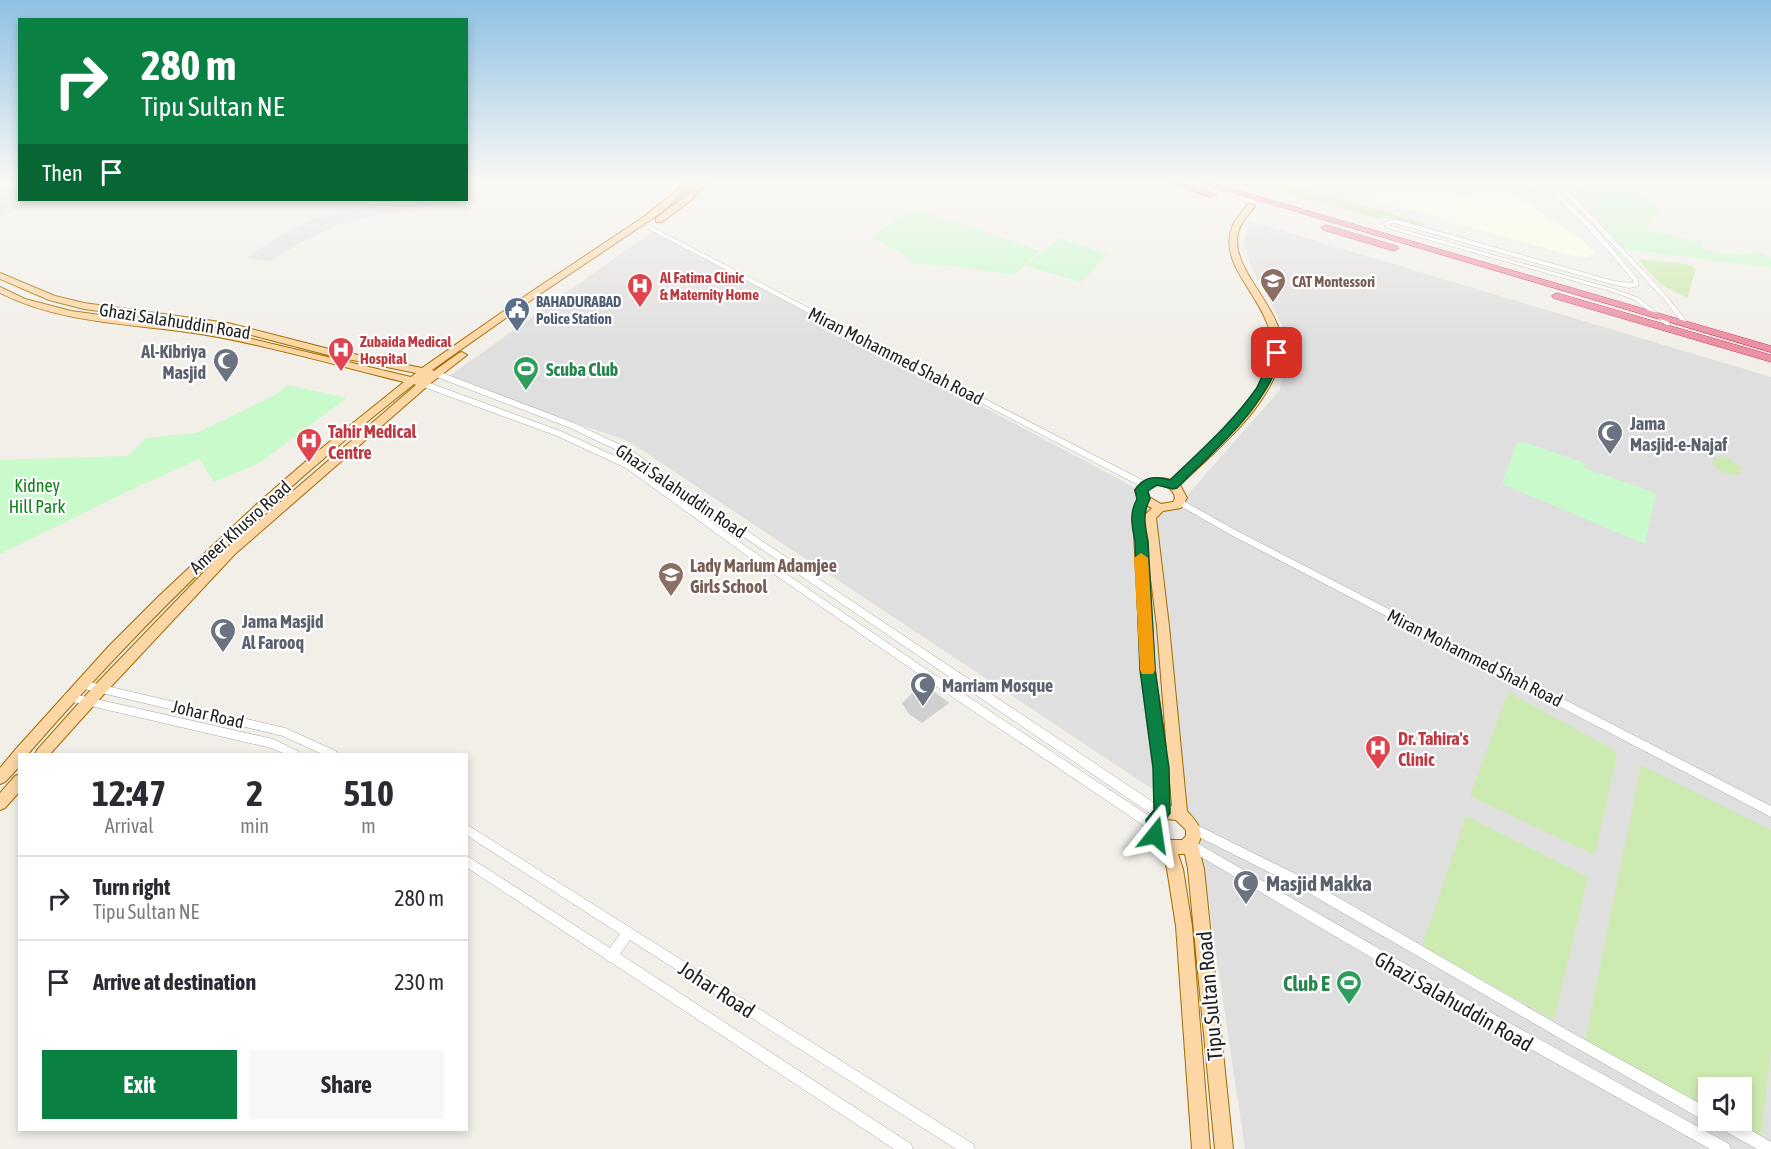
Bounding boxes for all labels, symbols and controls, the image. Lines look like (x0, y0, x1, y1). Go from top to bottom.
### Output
text: 280 m (141, 41, 236, 89)
icon: right (42, 42, 120, 120)
text: Tipu Sultan NE (141, 91, 284, 122)
icon: arrive (95, 156, 128, 189)
text: Then (42, 160, 83, 186)
school or university icon: CAT Montessori (1258, 266, 1288, 304)
place label: Al Fatima Clinic & Maternity Home (659, 269, 759, 303)
hospital icon: Al Fatima Clinic & Maternity Home (625, 271, 655, 309)
place label: CAT Montessori (1292, 273, 1375, 290)
place label: BAHADURABAD Police Station (536, 293, 622, 327)
public building icon: BAHADURABAD Police Station (502, 295, 532, 333)
street label: Ghazi Salahuddin Road (98, 299, 252, 343)
street label: Miran Mohammed Shah Road (805, 303, 987, 409)
pin (1251, 327, 1302, 378)
place label: Zubaida Medical Hospital (360, 333, 453, 367)
hospital icon: Zubaida Medical Hospital (326, 335, 356, 373)
icon: arrive (1260, 336, 1293, 369)
place label: Al-Kibriya Masjid (140, 341, 206, 383)
mosque icon: Al-Kibriya Masjid (211, 346, 241, 384)
sports icon: Scuba Club (511, 354, 541, 392)
place label: Scuba Club (546, 359, 618, 380)
place label: Jama Masjid-e-Najaf (1629, 413, 1728, 455)
mosque icon: Jama Masjid-e-Najaf (1595, 418, 1625, 456)
place label: Tahir Medical Centre (328, 421, 417, 463)
hospital icon: Tahir Medical Centre (294, 426, 324, 464)
street label: Ghazi Salahuddin Road (612, 440, 750, 542)
park label: Kidney Hill Park (9, 475, 65, 517)
street label: Ameer Khusro Road (185, 476, 295, 578)
place label: Lady Marium Adamjee Girls School (690, 555, 837, 597)
school or university icon: Lady Marium Adamjee Girls School (656, 560, 686, 598)
street label: Miran Mohammed Shah Road (1384, 605, 1566, 711)
place label: Jama Masjid Al Farooq (241, 611, 324, 653)
mosque icon: Jama Masjid Al Farooq (208, 616, 238, 654)
mosque icon: Marriam Mosque (908, 670, 938, 708)
place label: Marriam Mosque (942, 675, 1053, 696)
street label: Johar Road (170, 696, 246, 732)
place label: Dr. Tahira's Clinic (1398, 728, 1469, 770)
hospital icon: Dr. Tahira's Clinic (1363, 733, 1393, 771)
text: 12:47 (92, 772, 166, 814)
text: 2 (246, 772, 263, 814)
text: 510 (343, 772, 394, 814)
position arrow (1123, 803, 1187, 867)
text: Arrival (105, 814, 154, 837)
text: min (240, 814, 269, 837)
text: m (361, 814, 376, 837)
mosque icon: Masjid Makka (1231, 868, 1261, 906)
place label: Masjid Makka (1266, 871, 1372, 895)
text: Turn right (93, 874, 170, 900)
icon: right (42, 882, 75, 915)
text: 280 m (394, 885, 444, 911)
text: Tipu Sultan NE (93, 900, 199, 923)
street label: Tipu Sultan Road (1191, 930, 1227, 1062)
street label: Ghazi Salahuddin Road (1371, 946, 1537, 1056)
street label: Johar Road (675, 956, 759, 1022)
icon: arrive (42, 966, 75, 999)
sports icon: Club E (1334, 968, 1364, 1006)
text: Arrive at destination (93, 969, 256, 995)
text: 230 m (394, 969, 444, 995)
place label: Club E (1283, 971, 1330, 995)
button: Exit (42, 1050, 237, 1119)
button: Share (249, 1050, 444, 1119)
map controls (1698, 1077, 1752, 1131)
button: sound (1698, 1077, 1752, 1131)

